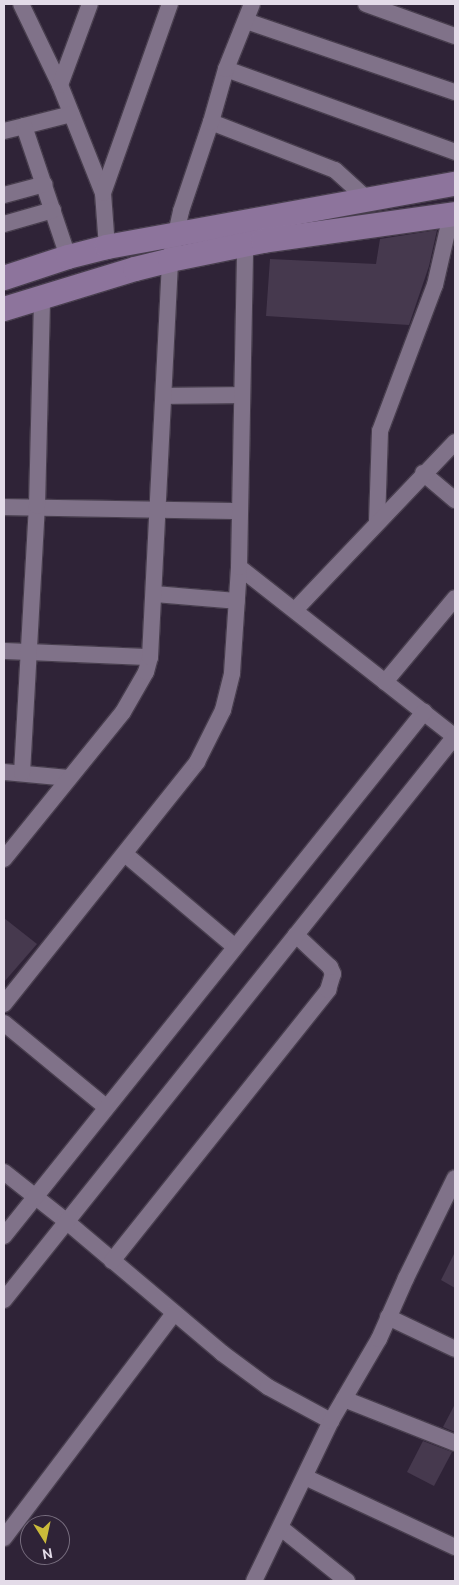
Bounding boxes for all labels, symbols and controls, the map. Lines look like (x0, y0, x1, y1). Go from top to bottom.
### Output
north arrow (20, 1515, 70, 1565)
text: N (41, 1545, 54, 1563)

